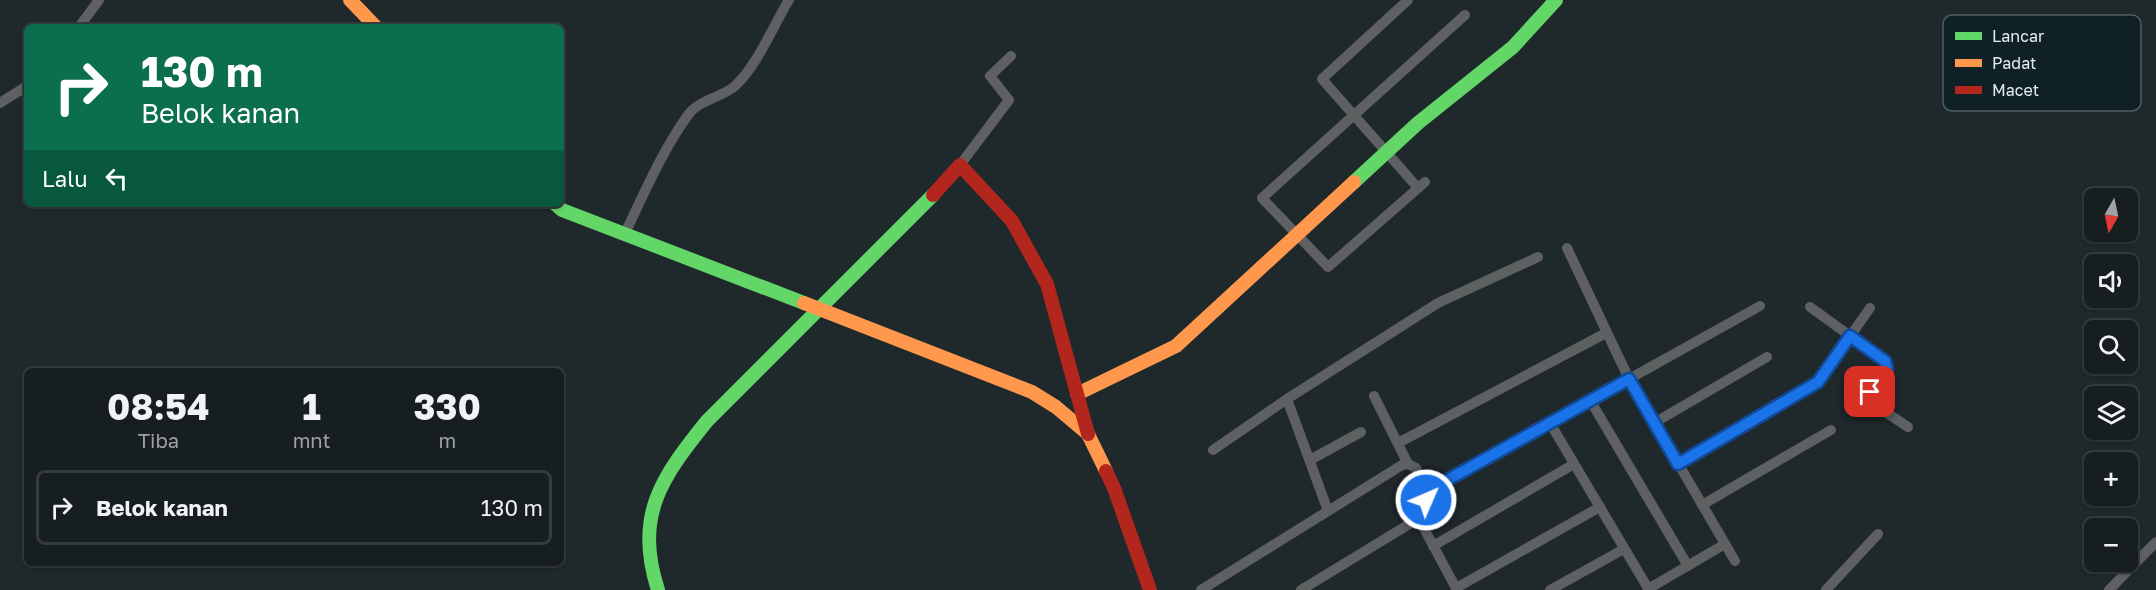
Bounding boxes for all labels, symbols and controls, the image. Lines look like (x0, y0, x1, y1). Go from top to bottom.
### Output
legend (1943, 15, 2141, 111)
text: Lancar (1992, 26, 2044, 46)
text: 130 m (141, 46, 263, 96)
icon: right (42, 48, 120, 126)
text: Padat (1992, 53, 2036, 73)
text: Macet (1992, 80, 2039, 100)
text: Belok kanan (141, 97, 300, 129)
icon: left (100, 162, 133, 195)
text: Lalu (42, 165, 88, 192)
north arrow (2084, 188, 2138, 242)
map controls (2084, 188, 2138, 572)
button: sound (2084, 254, 2138, 308)
button: search (2084, 320, 2138, 374)
pin (1844, 366, 1895, 417)
icon: arrive (1853, 375, 1886, 408)
text: 08:54 (107, 385, 210, 428)
text: 1 (302, 385, 321, 428)
text: 330 (414, 385, 481, 428)
button: layers (2084, 386, 2138, 440)
text: Tiba (138, 428, 179, 452)
text: mnt (293, 428, 330, 452)
text: m (438, 428, 456, 452)
button: + (2084, 452, 2138, 506)
position arrow (1394, 468, 1458, 532)
icon: right (45, 491, 78, 524)
text: Belok kanan (96, 494, 228, 521)
text: 130 m (481, 494, 543, 521)
button: − (2084, 518, 2138, 572)

